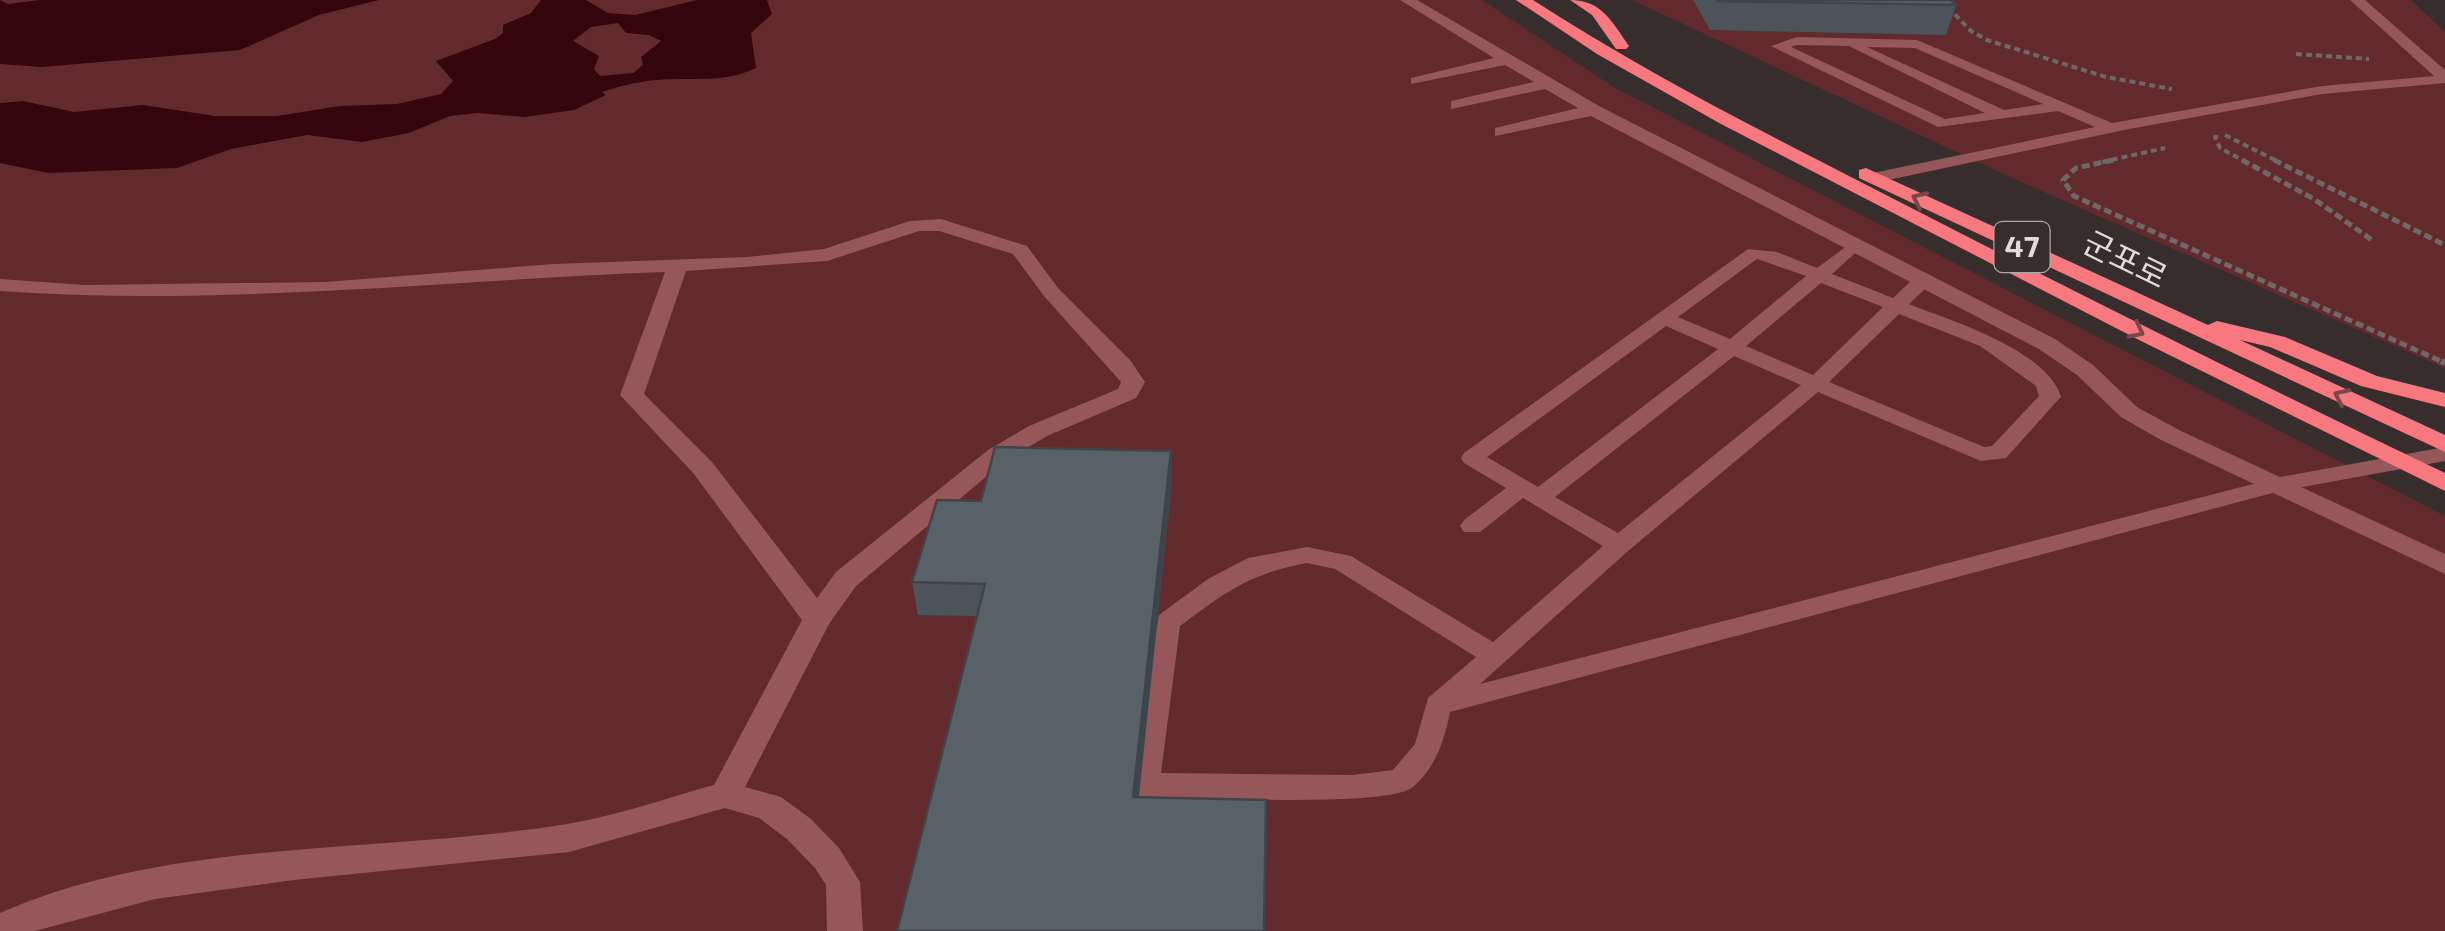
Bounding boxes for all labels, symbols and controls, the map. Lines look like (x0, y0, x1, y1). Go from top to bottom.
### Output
one-way arrow (1912, 192, 1930, 212)
road number: 47 (1994, 222, 2050, 272)
street label: 군포로 (2078, 222, 2174, 295)
one-way arrow (2127, 319, 2145, 339)
one-way arrow (2333, 388, 2351, 408)

